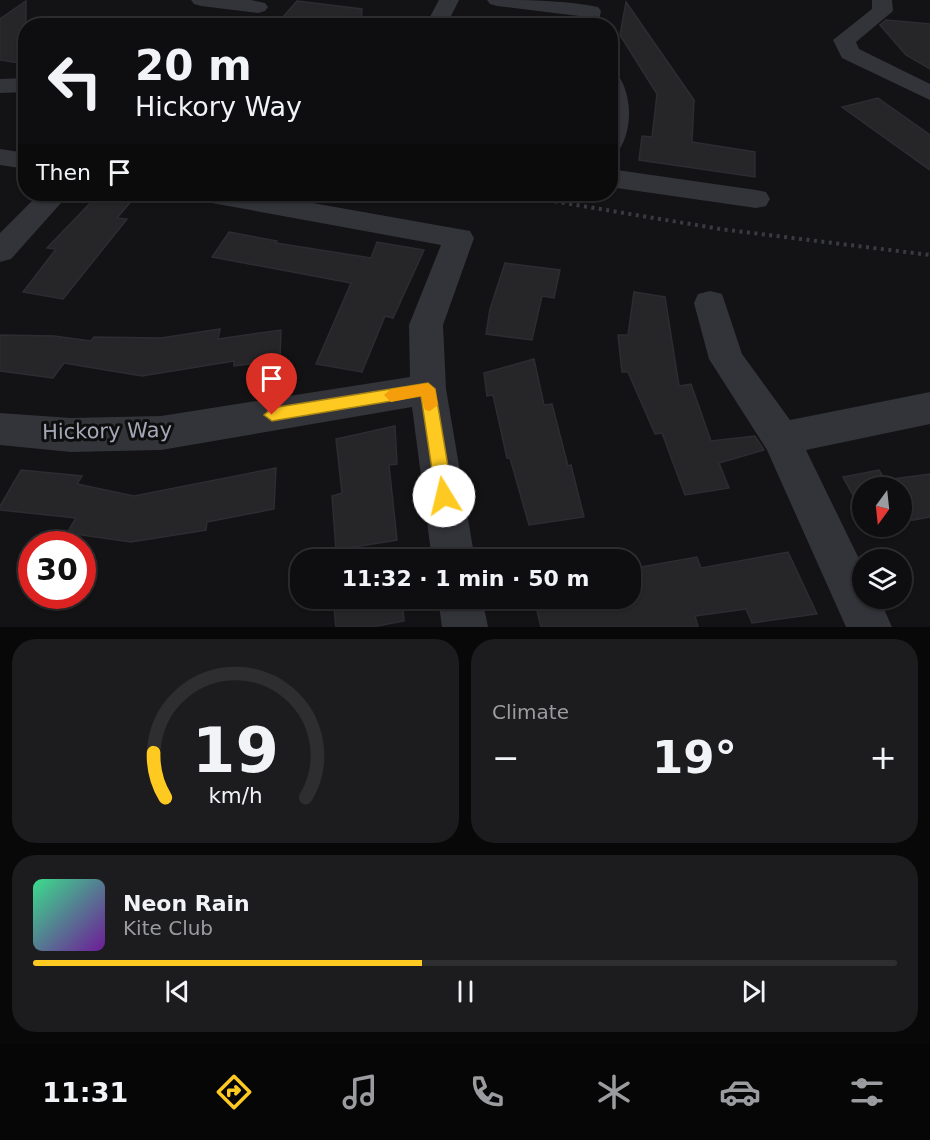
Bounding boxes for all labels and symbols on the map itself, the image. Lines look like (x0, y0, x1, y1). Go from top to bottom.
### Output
pin (246, 353, 297, 415)
street label: Hickory Way (42, 418, 172, 444)
position arrow (412, 464, 476, 528)
north arrow (852, 477, 912, 537)
speed limit sign: 30 (18, 531, 96, 609)

